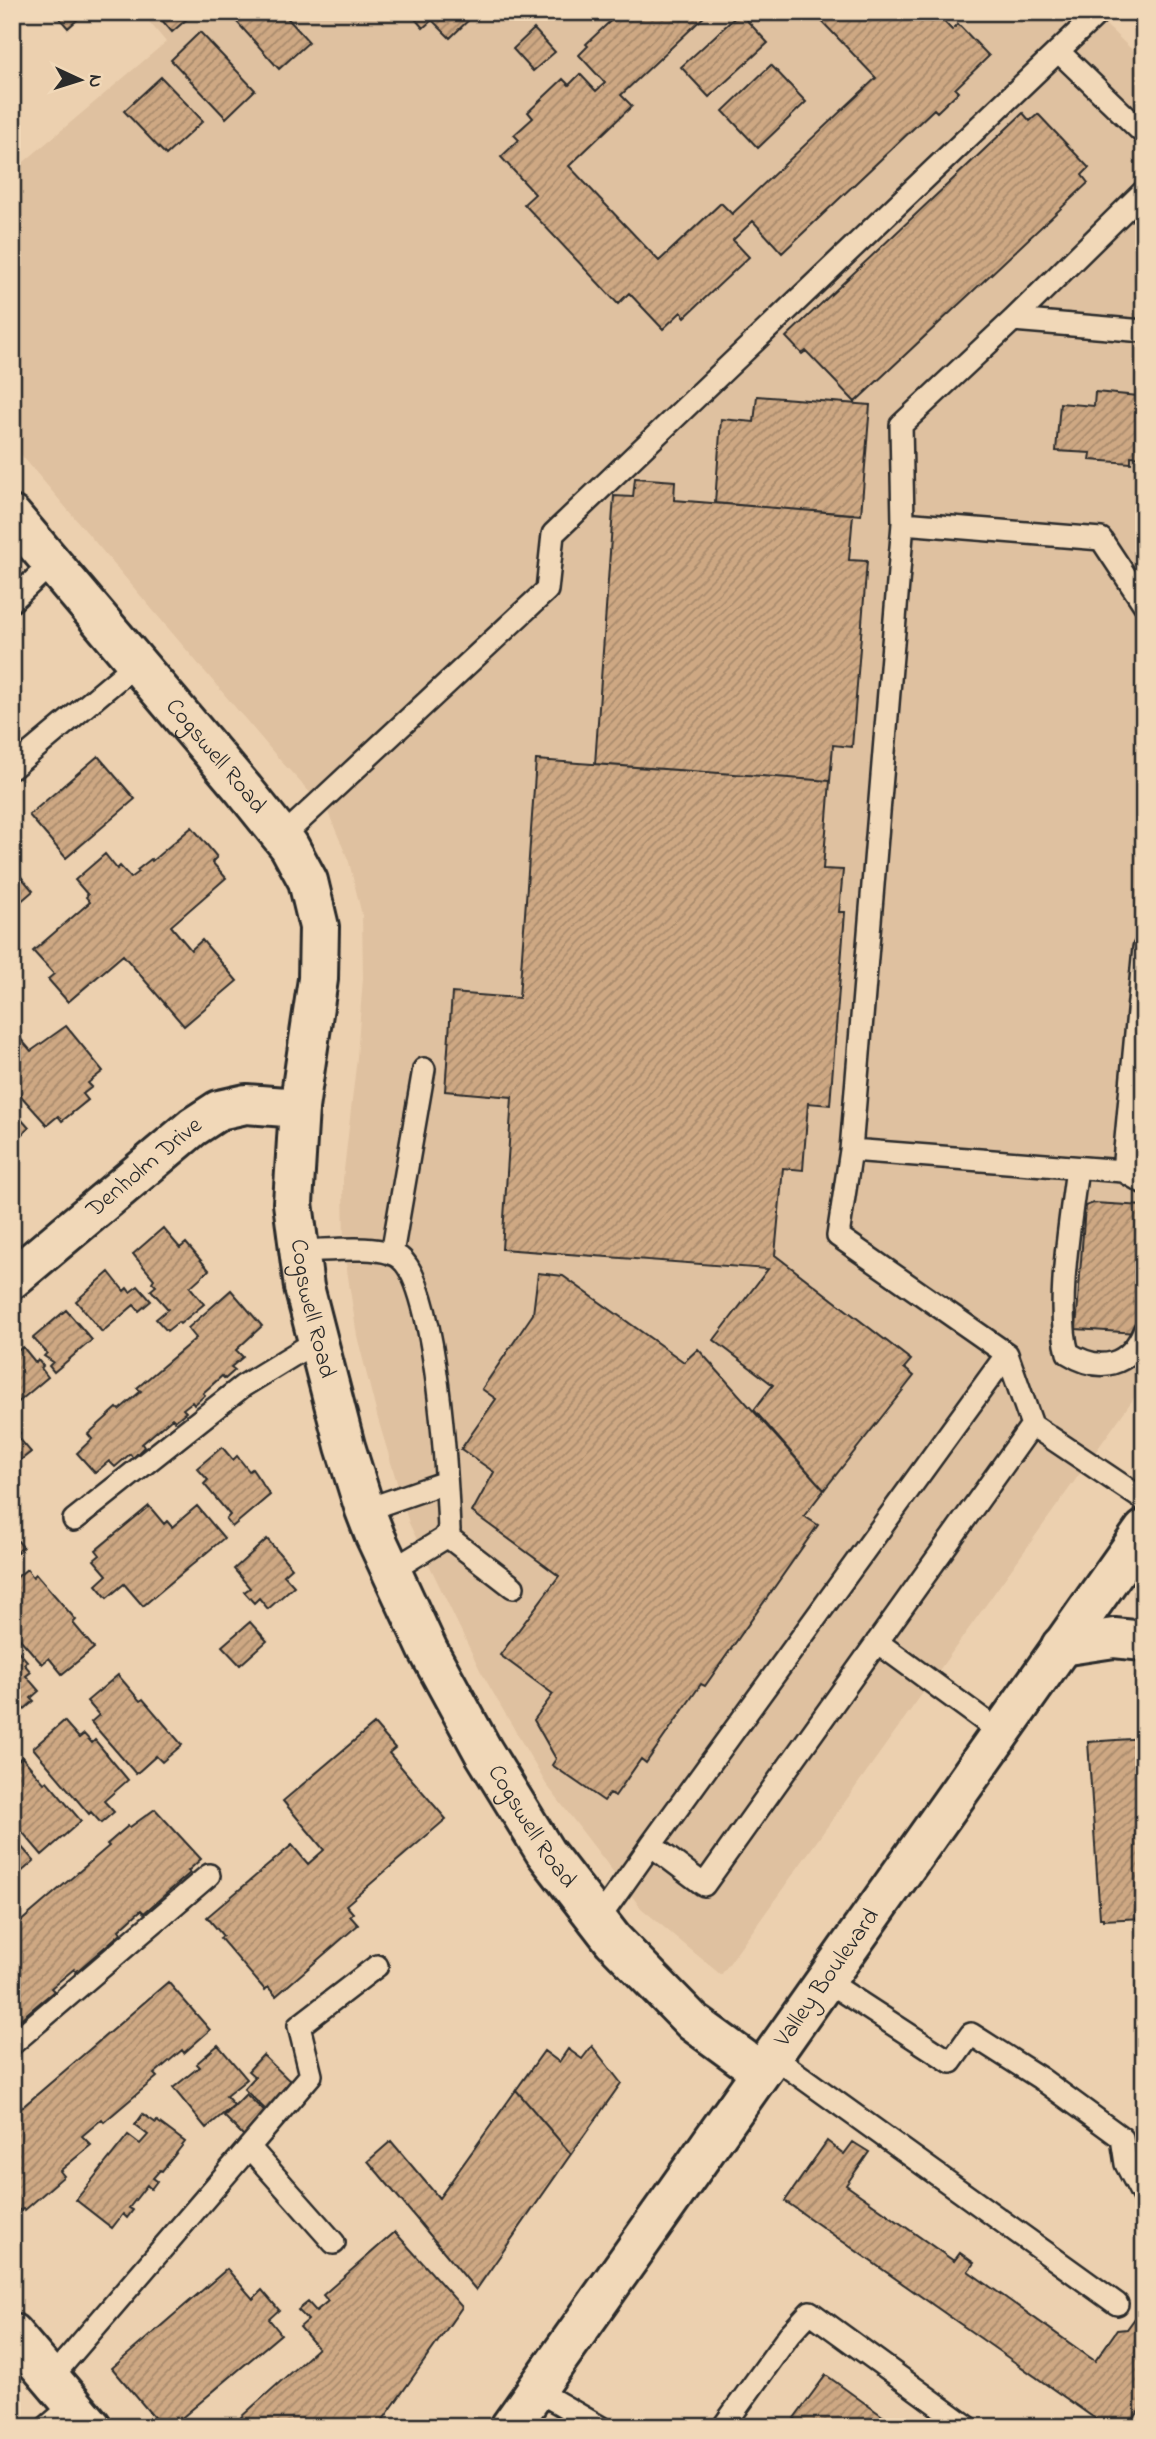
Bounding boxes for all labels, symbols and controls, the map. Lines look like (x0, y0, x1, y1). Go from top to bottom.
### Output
north arrow (46, 46, 116, 116)
text: N (81, 74, 108, 89)
street label: Cogswell Road (156, 691, 275, 822)
street label: Denholm Drive (78, 1108, 209, 1228)
street label: Cogswell Road (280, 1237, 344, 1382)
street label: Cogswell Road (478, 1758, 585, 1896)
street label: Valley Boulevard (766, 1901, 889, 2055)

